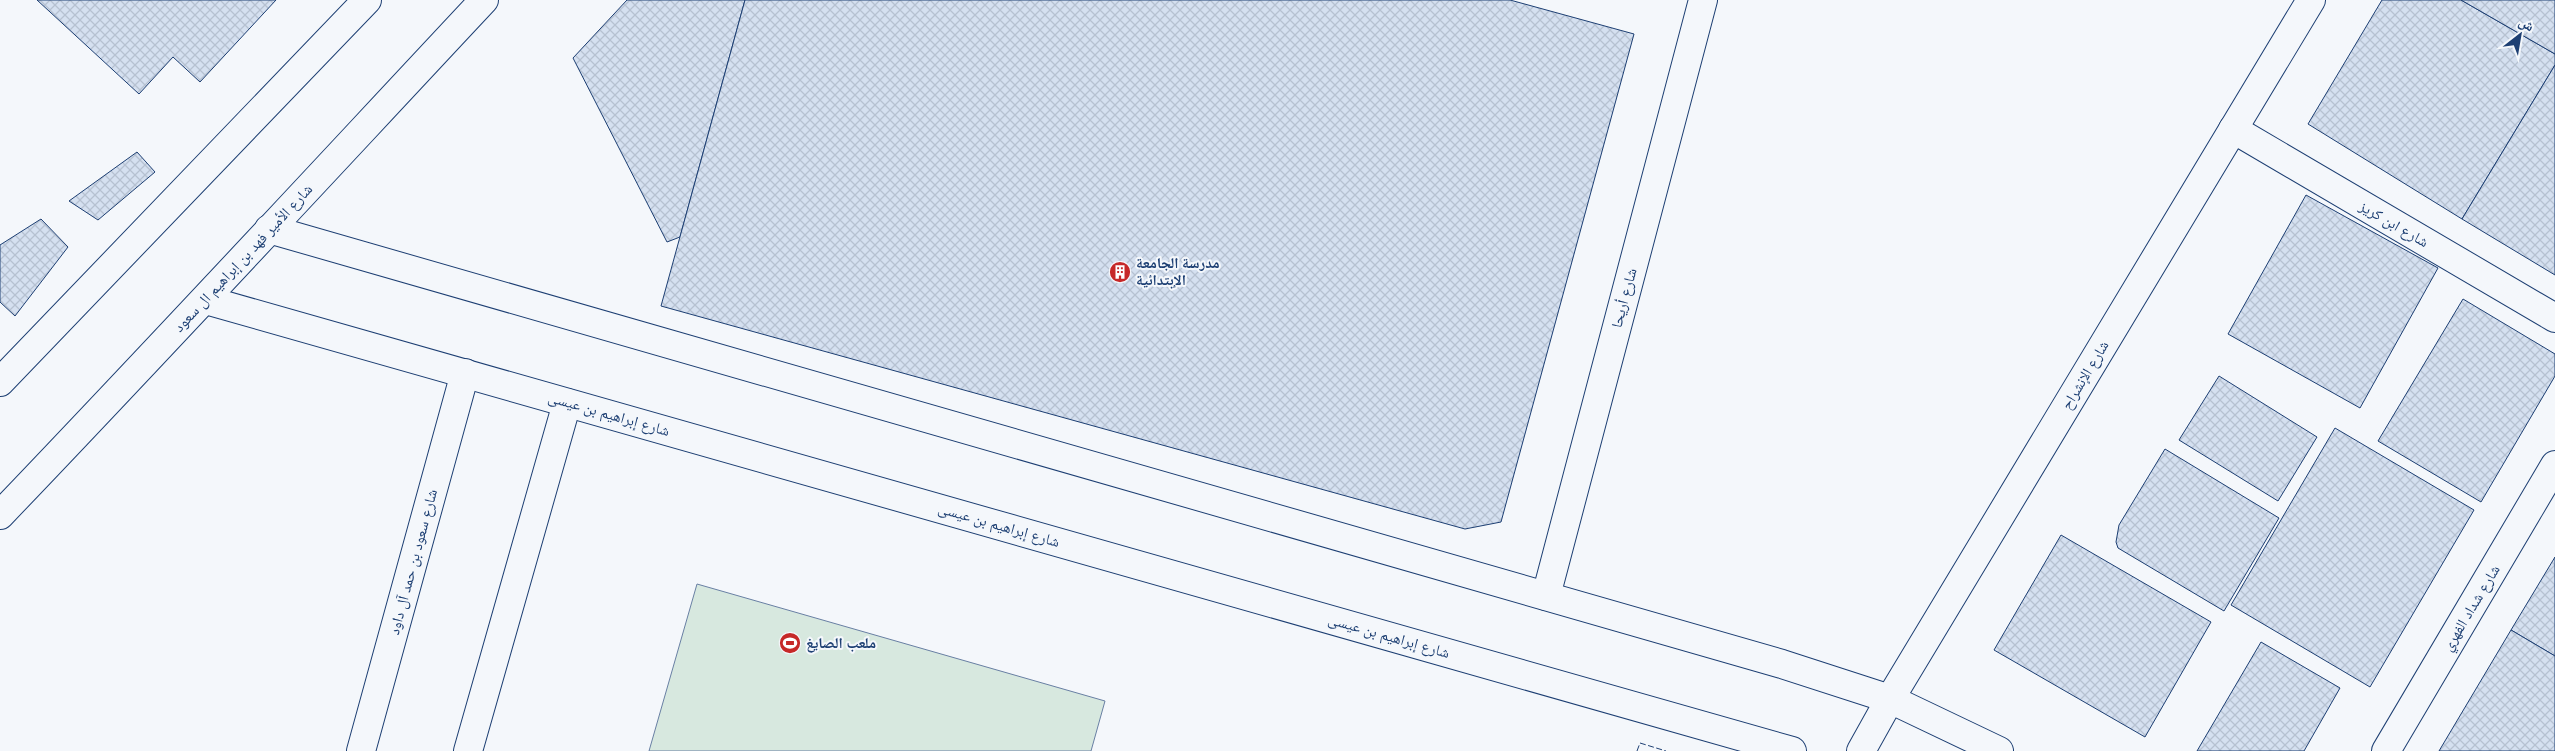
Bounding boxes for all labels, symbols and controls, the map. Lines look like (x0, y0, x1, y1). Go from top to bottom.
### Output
north arrow (2495, 10, 2545, 60)
text: ش (2516, 12, 2538, 35)
street label: شارع الأمير فهد بن إبراهيم ال سعود (169, 180, 317, 336)
street label: شارع ابن كريز (2355, 196, 2432, 252)
place label: مدرسة الجامعة الإبتدائية (1136, 253, 1220, 289)
building icon: مدرسة الجامعة الإبتدائية (1108, 260, 1132, 284)
street label: شارع أريحا (1606, 266, 1642, 330)
street label: شارع الإنشراح (2057, 337, 2114, 413)
street label: شارع إبراهيم بن عيسى (546, 387, 672, 441)
street label: شارع سعود بن حمد آل داود (384, 487, 442, 637)
street label: شارع إبراهيم بن عيسى (936, 498, 1062, 552)
street label: شارع شداد الفهري (2437, 561, 2506, 656)
street label: شارع إبراهيم بن عيسى (1326, 609, 1452, 663)
sports icon: ملعب الصايغ (778, 631, 802, 655)
place label: ملعب الصايغ (806, 633, 876, 653)

